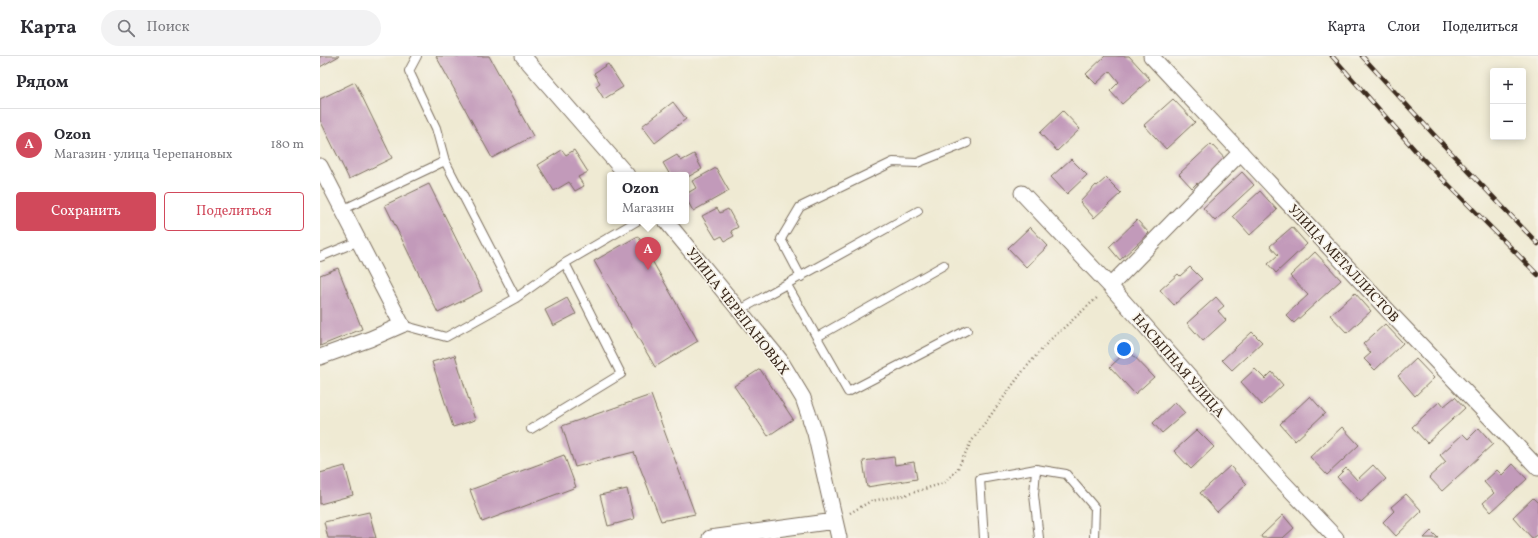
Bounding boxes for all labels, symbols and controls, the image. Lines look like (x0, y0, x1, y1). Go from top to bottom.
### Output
search box (101, 10, 381, 46)
text: Карта (20, 15, 77, 41)
icon: search (115, 17, 137, 39)
text: Поиск (147, 17, 190, 38)
text: Карта (1327, 18, 1365, 37)
text: Слои (1387, 18, 1420, 37)
text: Поделиться (1442, 18, 1518, 37)
map controls (1490, 68, 1526, 140)
button: + (1490, 68, 1526, 104)
text: Рядом (16, 71, 69, 94)
button: − (1490, 104, 1526, 140)
text: Ozon (54, 125, 91, 146)
text: A (24, 136, 34, 154)
text: 180 m (270, 136, 304, 154)
text: Магазин · улица Черепановых (54, 146, 233, 164)
popup (607, 172, 689, 224)
text: Ozon (622, 179, 659, 200)
button: Сохранить (16, 192, 156, 231)
button: Поделиться (164, 192, 304, 231)
text: Магазин (622, 200, 674, 218)
street label: УЛИЦА МЕТАЛЛИСТОВ (1283, 201, 1403, 327)
pin: A (635, 237, 661, 270)
street label: УЛИЦА ЧЕРЕПАНОВЫХ (681, 244, 793, 380)
street label: НАСЫПНАЯ УЛИЦА (1127, 310, 1228, 422)
your location (1114, 339, 1134, 359)

